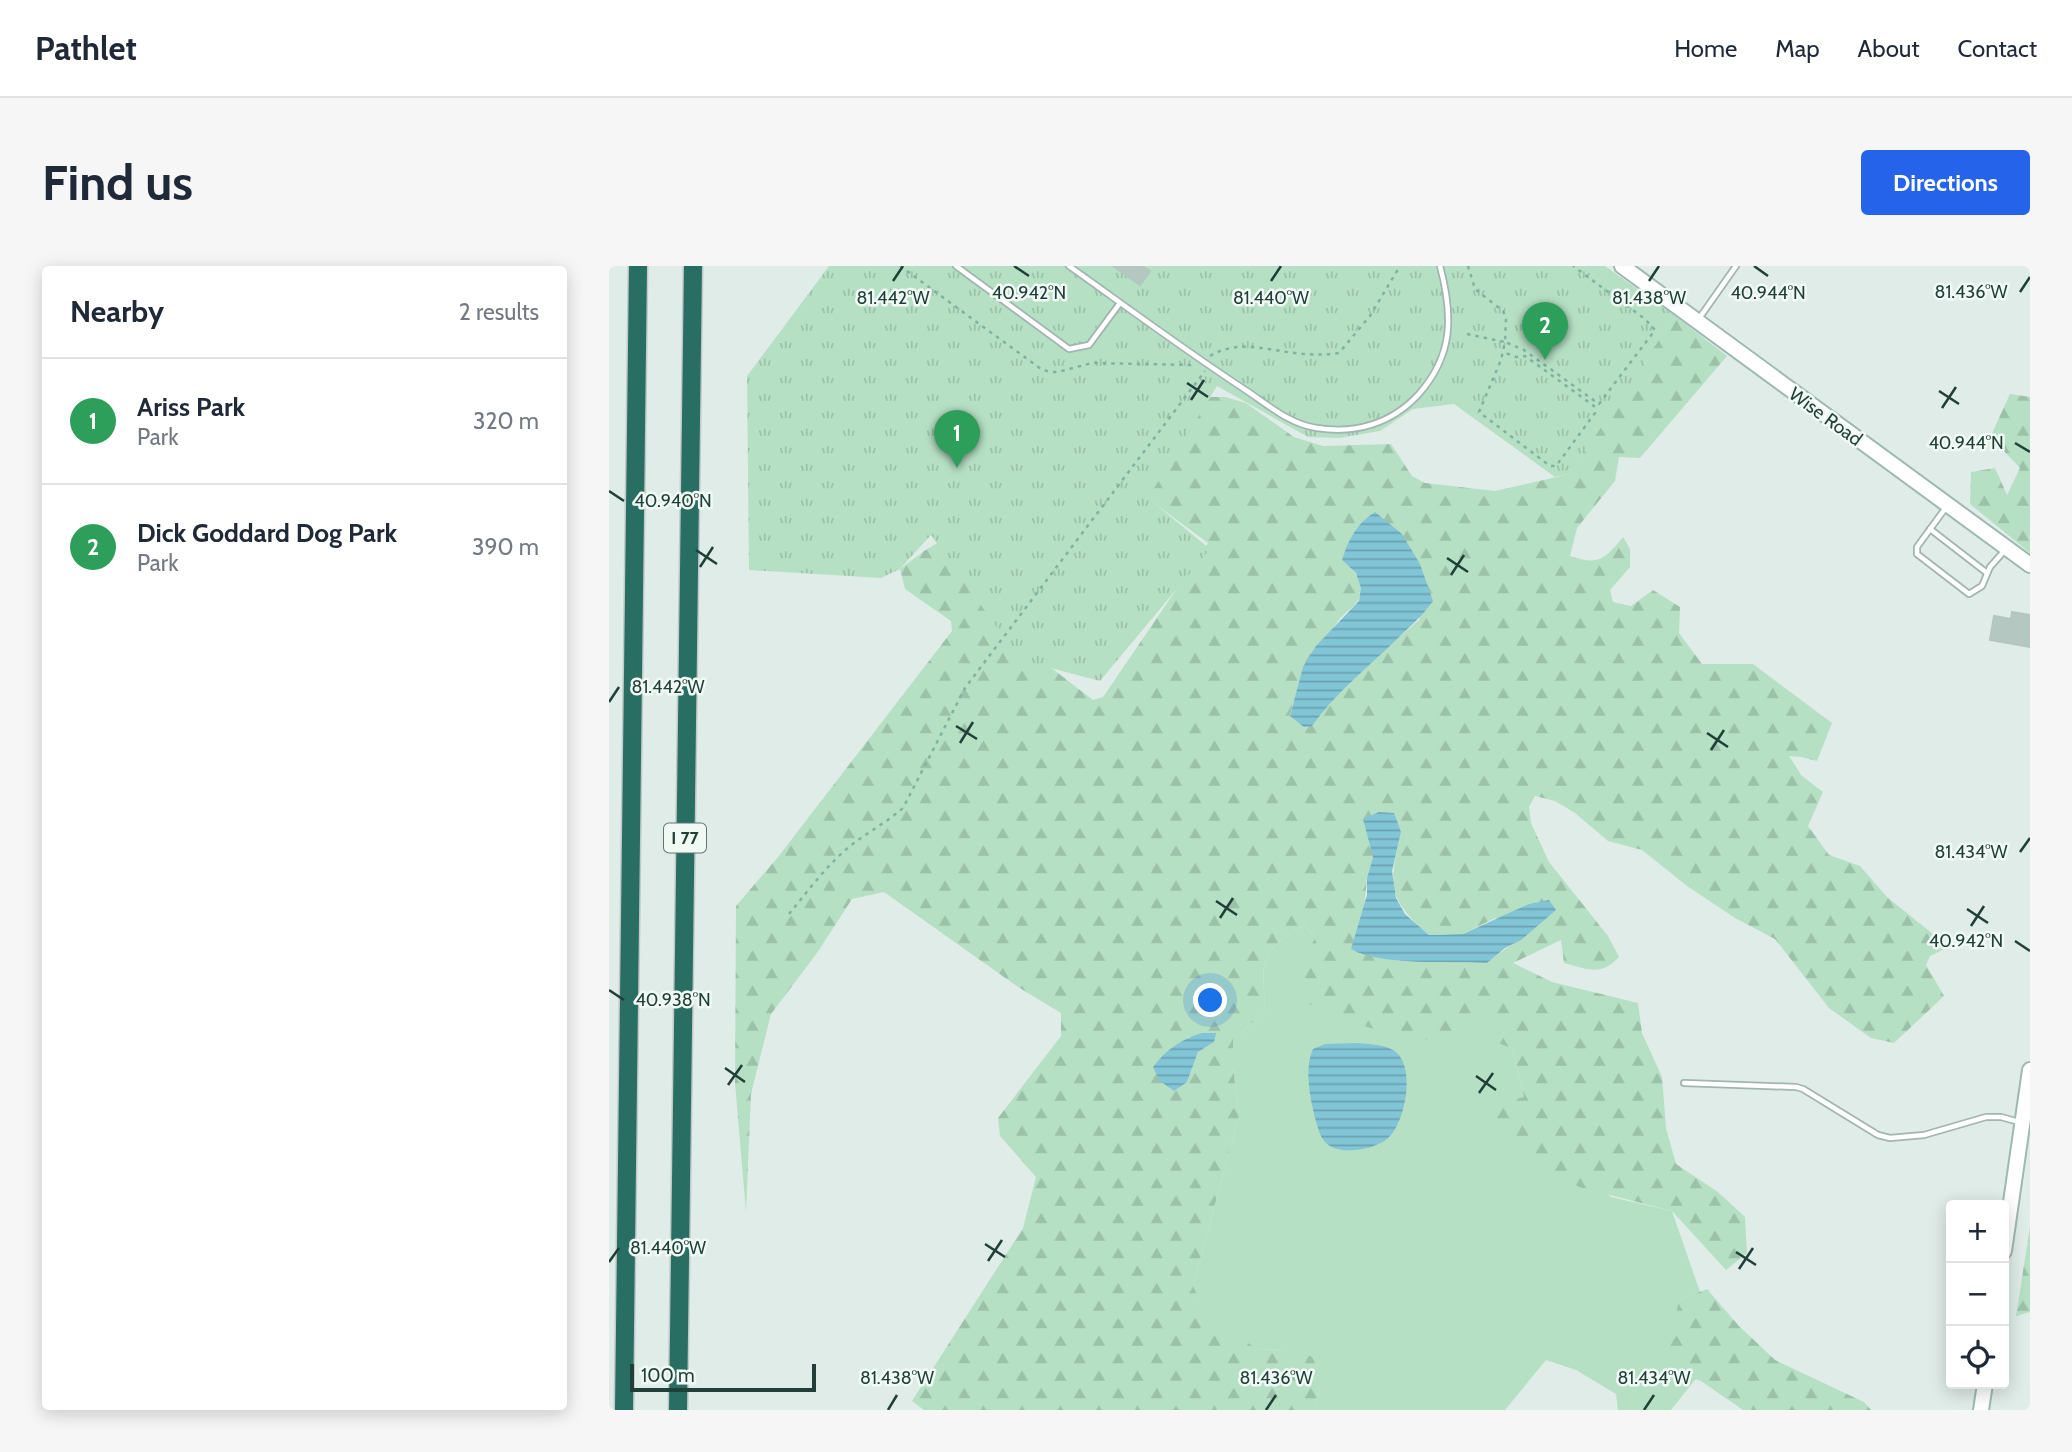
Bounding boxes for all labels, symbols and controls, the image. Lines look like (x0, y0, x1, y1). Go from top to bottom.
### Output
text: Pathlet (35, 28, 137, 68)
text: Home (1674, 34, 1737, 63)
text: Map (1775, 34, 1820, 63)
text: About (1858, 34, 1920, 63)
text: Contact (1958, 34, 2037, 63)
button: Directions (1861, 150, 2030, 215)
text: Find us (42, 153, 193, 212)
text: 81.436°W (1935, 281, 2007, 303)
text: 40.942°N (992, 282, 1066, 304)
text: 40.944°N (1730, 282, 1806, 304)
text: 81.442°W (856, 287, 930, 309)
text: 81.440°W (1233, 287, 1309, 309)
text: 81.438°W (1612, 287, 1686, 309)
text: Nearby (70, 293, 164, 330)
text: 2 results (459, 298, 539, 326)
pin: 2 (1522, 302, 1568, 360)
street label: Wise Road (1785, 382, 1867, 451)
text: Ariss Park (137, 391, 245, 423)
text: 1 (89, 407, 97, 435)
text: 320 m (473, 407, 539, 435)
pin: 1 (934, 410, 980, 468)
text: Park (137, 423, 178, 451)
text: 40.944°N (1928, 432, 2004, 454)
text: 40.940°N (634, 490, 712, 512)
text: Dick Goddard Dog Park (137, 517, 397, 549)
text: 2 (87, 533, 99, 561)
text: 390 m (472, 533, 539, 561)
text: Park (137, 549, 178, 577)
text: 81.442°W (631, 676, 705, 698)
road number: I 77 (664, 824, 706, 852)
text: 81.434°W (1934, 841, 2008, 863)
text: 40.942°N (1929, 930, 2003, 952)
your location (1193, 983, 1227, 1017)
text: 40.938°N (635, 989, 711, 1011)
map controls (1946, 1200, 2009, 1389)
button: + (1946, 1200, 2009, 1263)
text: 81.440°W (630, 1237, 706, 1259)
button: − (1946, 1263, 2009, 1326)
button: locate (1946, 1326, 2009, 1389)
scale bar (630, 1361, 815, 1393)
text: 100 m (641, 1364, 695, 1387)
text: 81.438°W (860, 1367, 934, 1389)
text: 81.436°W (1240, 1367, 1312, 1389)
text: 81.434°W (1617, 1367, 1691, 1389)

